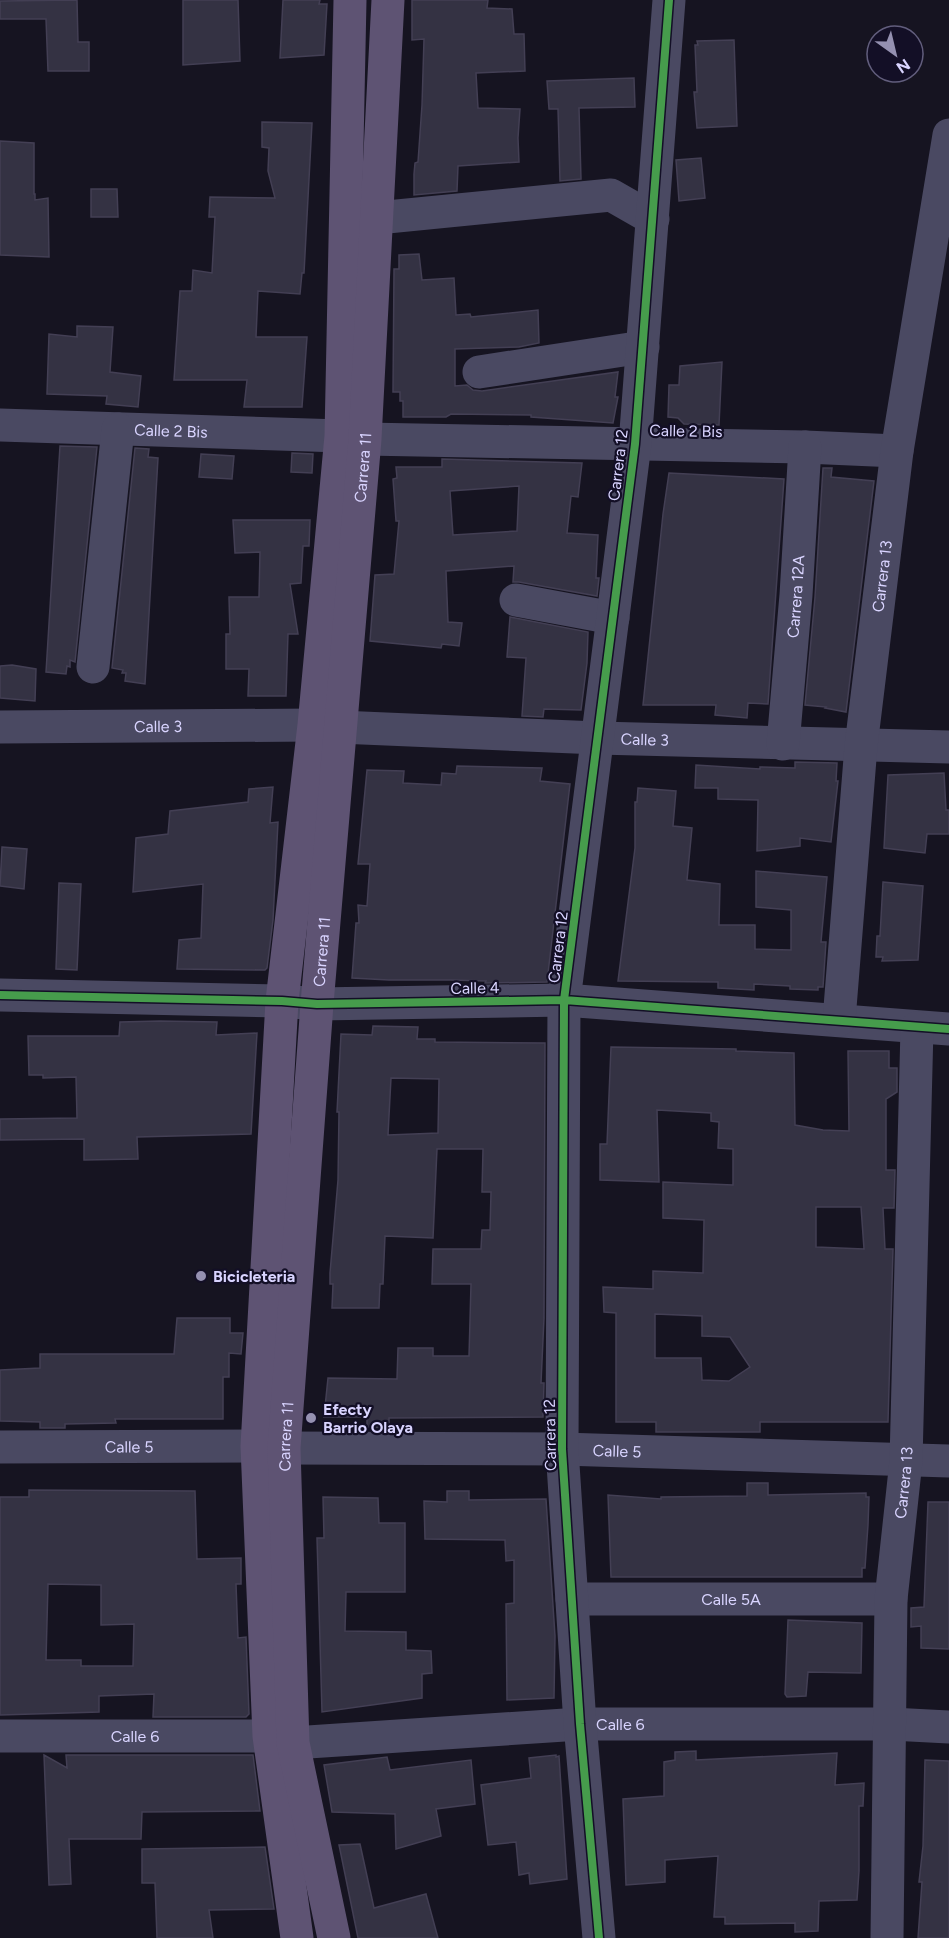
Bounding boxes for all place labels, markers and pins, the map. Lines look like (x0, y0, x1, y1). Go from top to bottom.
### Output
place label: Bicicleteria (213, 1267, 295, 1286)
marker: Bicicleteria (194, 1269, 208, 1283)
place label: Efecty Barrio Olaya (323, 1400, 413, 1437)
marker: Efecty Barrio Olaya (304, 1411, 318, 1425)

